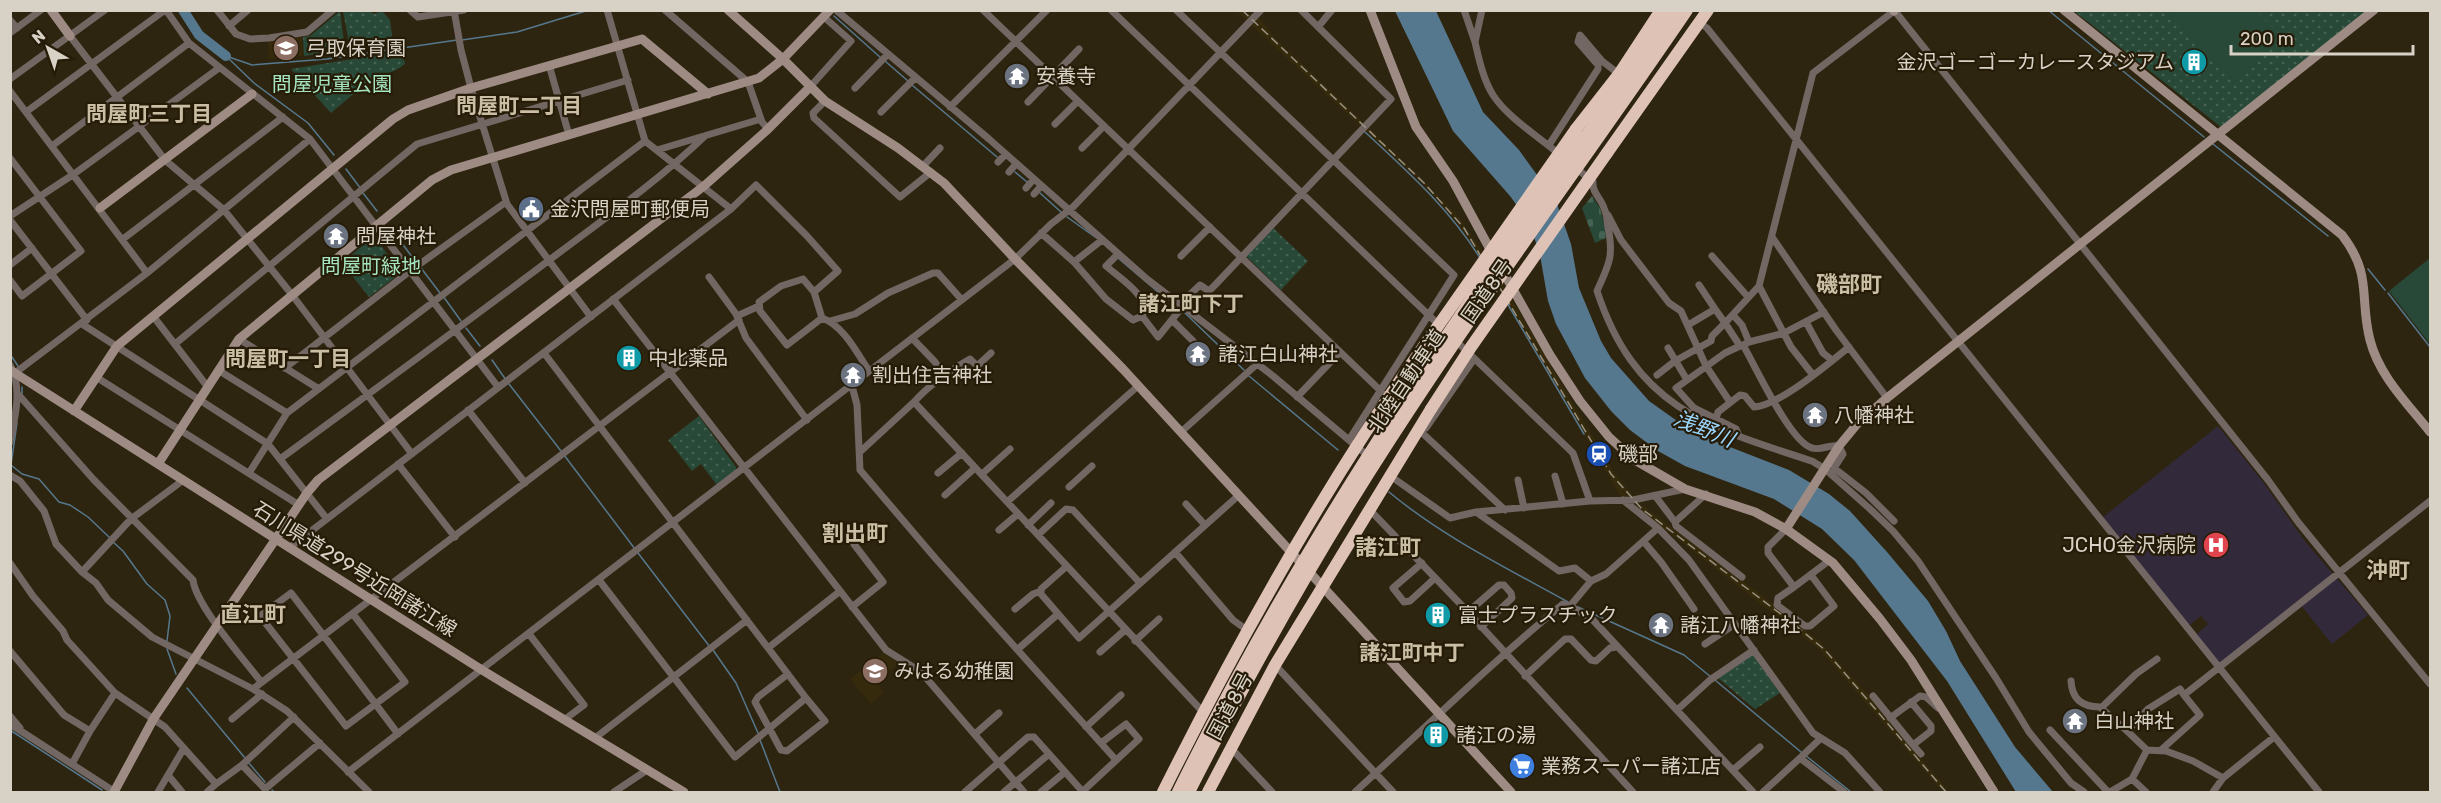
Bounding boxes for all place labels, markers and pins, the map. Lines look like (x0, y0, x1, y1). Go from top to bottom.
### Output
school or university icon: 弓取保育園 (271, 33, 301, 63)
place label: 弓取保育園 (306, 36, 406, 60)
building icon: 金沢ゴーゴーカレースタジアム (2179, 47, 2209, 77)
place label: 金沢ゴーゴーカレースタジアム (1896, 50, 2174, 74)
temple icon: 安養寺 (1002, 61, 1032, 91)
place label: 安養寺 (1036, 64, 1096, 88)
public building icon: 金沢問屋町郵便局 (516, 194, 546, 224)
place label: 金沢問屋町郵便局 (550, 197, 710, 221)
temple icon: 問屋神社 (321, 221, 351, 251)
place label: 問屋神社 (356, 224, 436, 248)
temple icon: 諸江白山神社 (1183, 339, 1213, 369)
place label: 諸江白山神社 (1218, 342, 1338, 366)
building icon: 中北薬品 (614, 343, 644, 373)
place label: 中北薬品 (648, 346, 728, 370)
temple icon: 割出住吉神社 (838, 360, 868, 390)
place label: 割出住吉神社 (872, 363, 992, 387)
temple icon: 八幡神社 (1800, 400, 1830, 430)
place label: 八幡神社 (1834, 403, 1914, 427)
station icon: 磯部 (1584, 439, 1614, 469)
place label: 磯部 (1618, 442, 1658, 466)
hospital icon: JCHO金沢病院 (2201, 530, 2231, 560)
place label: JCHO金沢病院 (2062, 533, 2196, 557)
building icon: 富士プラスチック (1423, 600, 1453, 630)
place label: 富士プラスチック (1458, 603, 1618, 627)
temple icon: 諸江八幡神社 (1646, 610, 1676, 640)
place label: 諸江八幡神社 (1680, 613, 1800, 637)
school or university icon: みはる幼稚園 (860, 656, 890, 686)
place label: みはる幼稚園 (894, 659, 1014, 683)
temple icon: 白山神社 (2060, 706, 2090, 736)
place label: 白山神社 (2094, 709, 2174, 733)
building icon: 諸江の湯 (1421, 720, 1451, 750)
place label: 諸江の湯 (1456, 723, 1536, 747)
supermarket icon: 業務スーパー諸江店 (1507, 751, 1537, 781)
place label: 業務スーパー諸江店 (1541, 754, 1721, 778)

